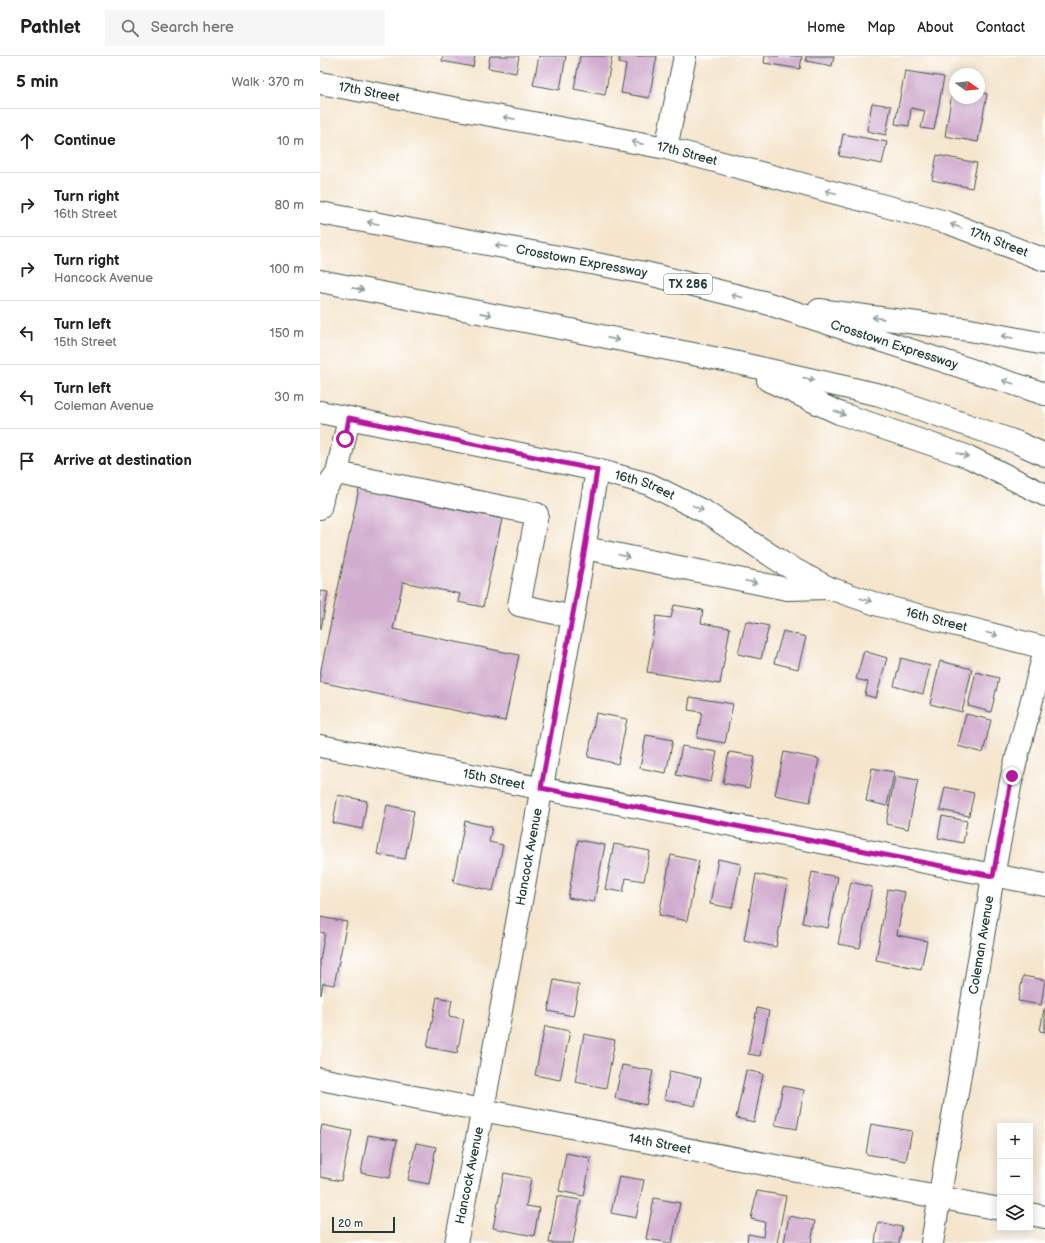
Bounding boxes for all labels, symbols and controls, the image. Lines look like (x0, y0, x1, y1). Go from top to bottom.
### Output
search box (105, 10, 385, 46)
text: Pathlet (20, 16, 81, 39)
icon: search (119, 17, 141, 39)
text: Search here (151, 18, 234, 37)
text: Home (807, 19, 845, 36)
text: Map (867, 19, 895, 36)
text: About (917, 19, 954, 36)
text: Contact (976, 19, 1025, 36)
north arrow (949, 68, 985, 104)
text: 5 min (16, 72, 59, 92)
text: Walk · 370 m (231, 74, 304, 90)
street label: 17th Street (337, 79, 401, 106)
one-way arrow (503, 114, 516, 122)
icon: ahead (16, 130, 38, 152)
text: Continue (54, 131, 116, 150)
text: 10 m (277, 133, 304, 149)
one-way arrow (631, 138, 644, 146)
street label: 17th Street (656, 138, 719, 169)
text: Turn right (54, 187, 119, 206)
one-way arrow (824, 188, 837, 195)
icon: right (16, 194, 38, 216)
text: 80 m (275, 197, 304, 213)
text: 16th Street (54, 206, 117, 222)
one-way arrow (367, 219, 380, 227)
one-way arrow (951, 222, 963, 230)
street label: 17th Street (967, 224, 1030, 261)
street label: Crosstown Expressway (514, 241, 649, 281)
one-way arrow (495, 242, 508, 250)
text: Turn right (54, 251, 119, 270)
icon: right (16, 258, 38, 280)
text: 100 m (269, 261, 304, 277)
text: Hancock Avenue (54, 270, 153, 286)
road number: TX 286 (664, 274, 712, 294)
one-way arrow (351, 285, 364, 293)
one-way arrow (731, 292, 744, 299)
one-way arrow (479, 310, 492, 318)
one-way arrow (872, 314, 885, 322)
text: Turn left (54, 315, 111, 334)
street label: Crosstown Expressway (828, 316, 960, 373)
icon: left (16, 322, 38, 344)
text: 150 m (270, 325, 304, 341)
one-way arrow (1001, 332, 1014, 340)
text: 15th Street (54, 334, 117, 350)
one-way arrow (607, 335, 620, 343)
one-way arrow (802, 376, 815, 384)
one-way arrow (1002, 378, 1015, 385)
text: Turn left (54, 379, 111, 398)
icon: left (16, 386, 38, 408)
text: 30 m (274, 389, 304, 405)
text: Coleman Avenue (54, 398, 154, 414)
one-way arrow (834, 409, 846, 417)
route start (336, 430, 354, 448)
icon: arrive (16, 450, 38, 472)
text: Arrive at destination (54, 451, 192, 470)
one-way arrow (957, 451, 969, 459)
street label: 16th Street (613, 467, 677, 504)
one-way arrow (692, 505, 704, 512)
one-way arrow (617, 552, 630, 560)
one-way arrow (744, 578, 757, 586)
one-way arrow (860, 597, 872, 605)
street label: 16th Street (904, 604, 969, 635)
one-way arrow (985, 631, 998, 639)
street label: 15th Street (462, 766, 526, 793)
route end (1003, 767, 1021, 785)
street label: Hancock Avenue (512, 806, 546, 907)
street label: Coleman Avenue (965, 894, 998, 996)
map controls (997, 1123, 1033, 1231)
button: + (997, 1123, 1033, 1159)
street label: Hancock Avenue (452, 1125, 487, 1225)
street label: 14th Street (627, 1130, 692, 1158)
button: − (997, 1159, 1033, 1195)
button: layers (997, 1195, 1033, 1231)
scale bar (332, 1215, 395, 1234)
text: 20 m (338, 1217, 363, 1230)

